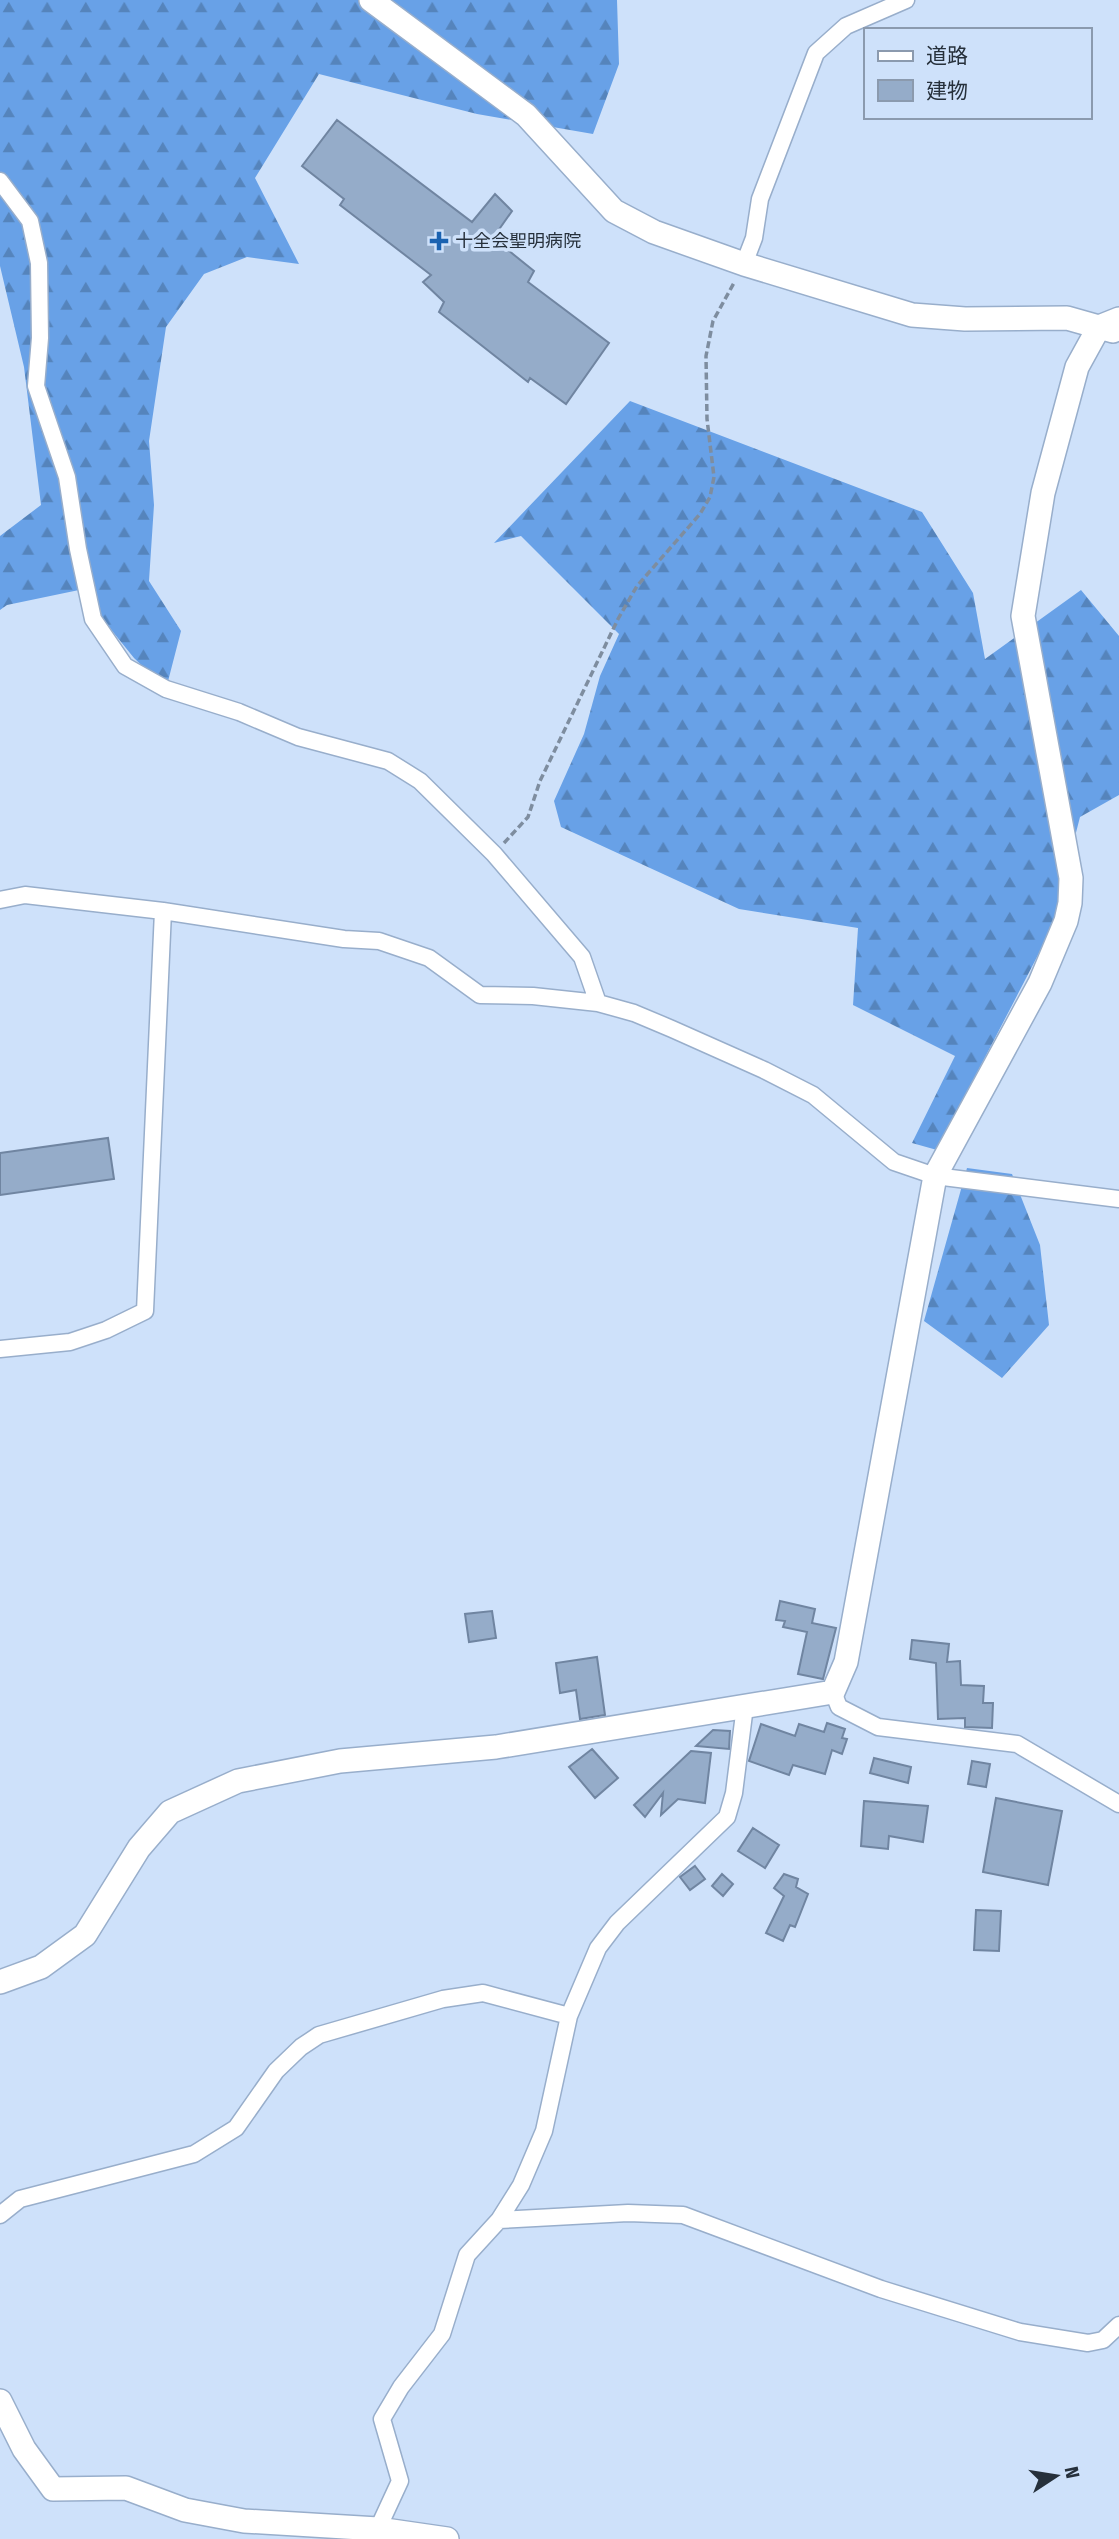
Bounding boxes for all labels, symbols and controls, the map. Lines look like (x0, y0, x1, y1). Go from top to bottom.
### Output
legend (864, 28, 1091, 119)
text: 道路 (926, 43, 968, 69)
text: 建物 (926, 78, 968, 104)
place label: 十全会聖明病院 (455, 230, 581, 252)
marker: 十全会聖明病院 (429, 231, 449, 251)
north arrow (1021, 2441, 1091, 2511)
text: N (1060, 2465, 1085, 2481)

